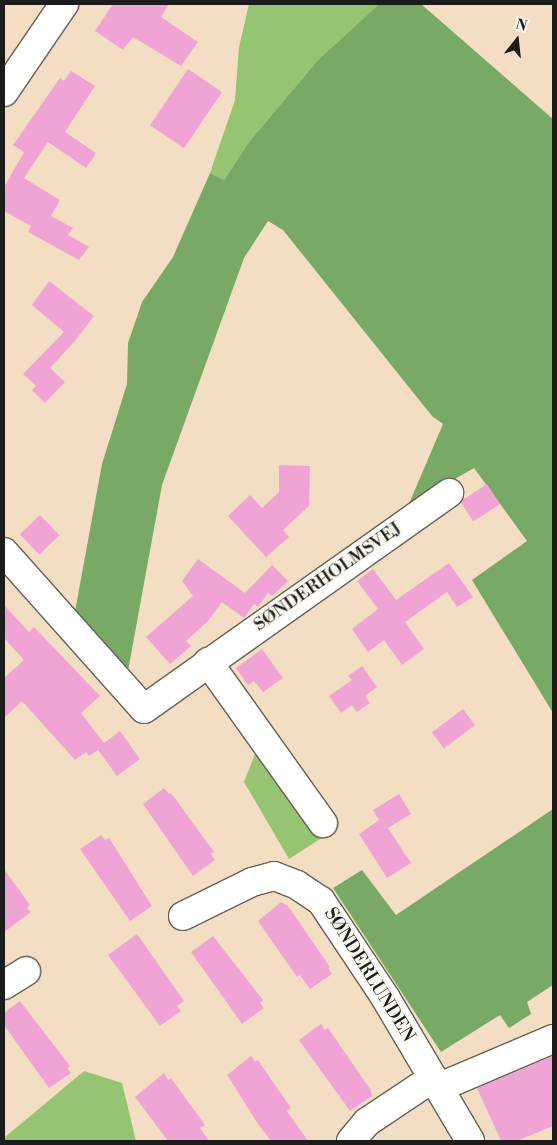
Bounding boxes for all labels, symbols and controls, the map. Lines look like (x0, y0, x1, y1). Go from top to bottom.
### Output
north arrow (492, 15, 542, 65)
text: N (513, 15, 529, 36)
street label: SØNDERHOLMSVEJ (250, 518, 406, 636)
street label: SØNDERLUNDEN (319, 904, 419, 1046)

